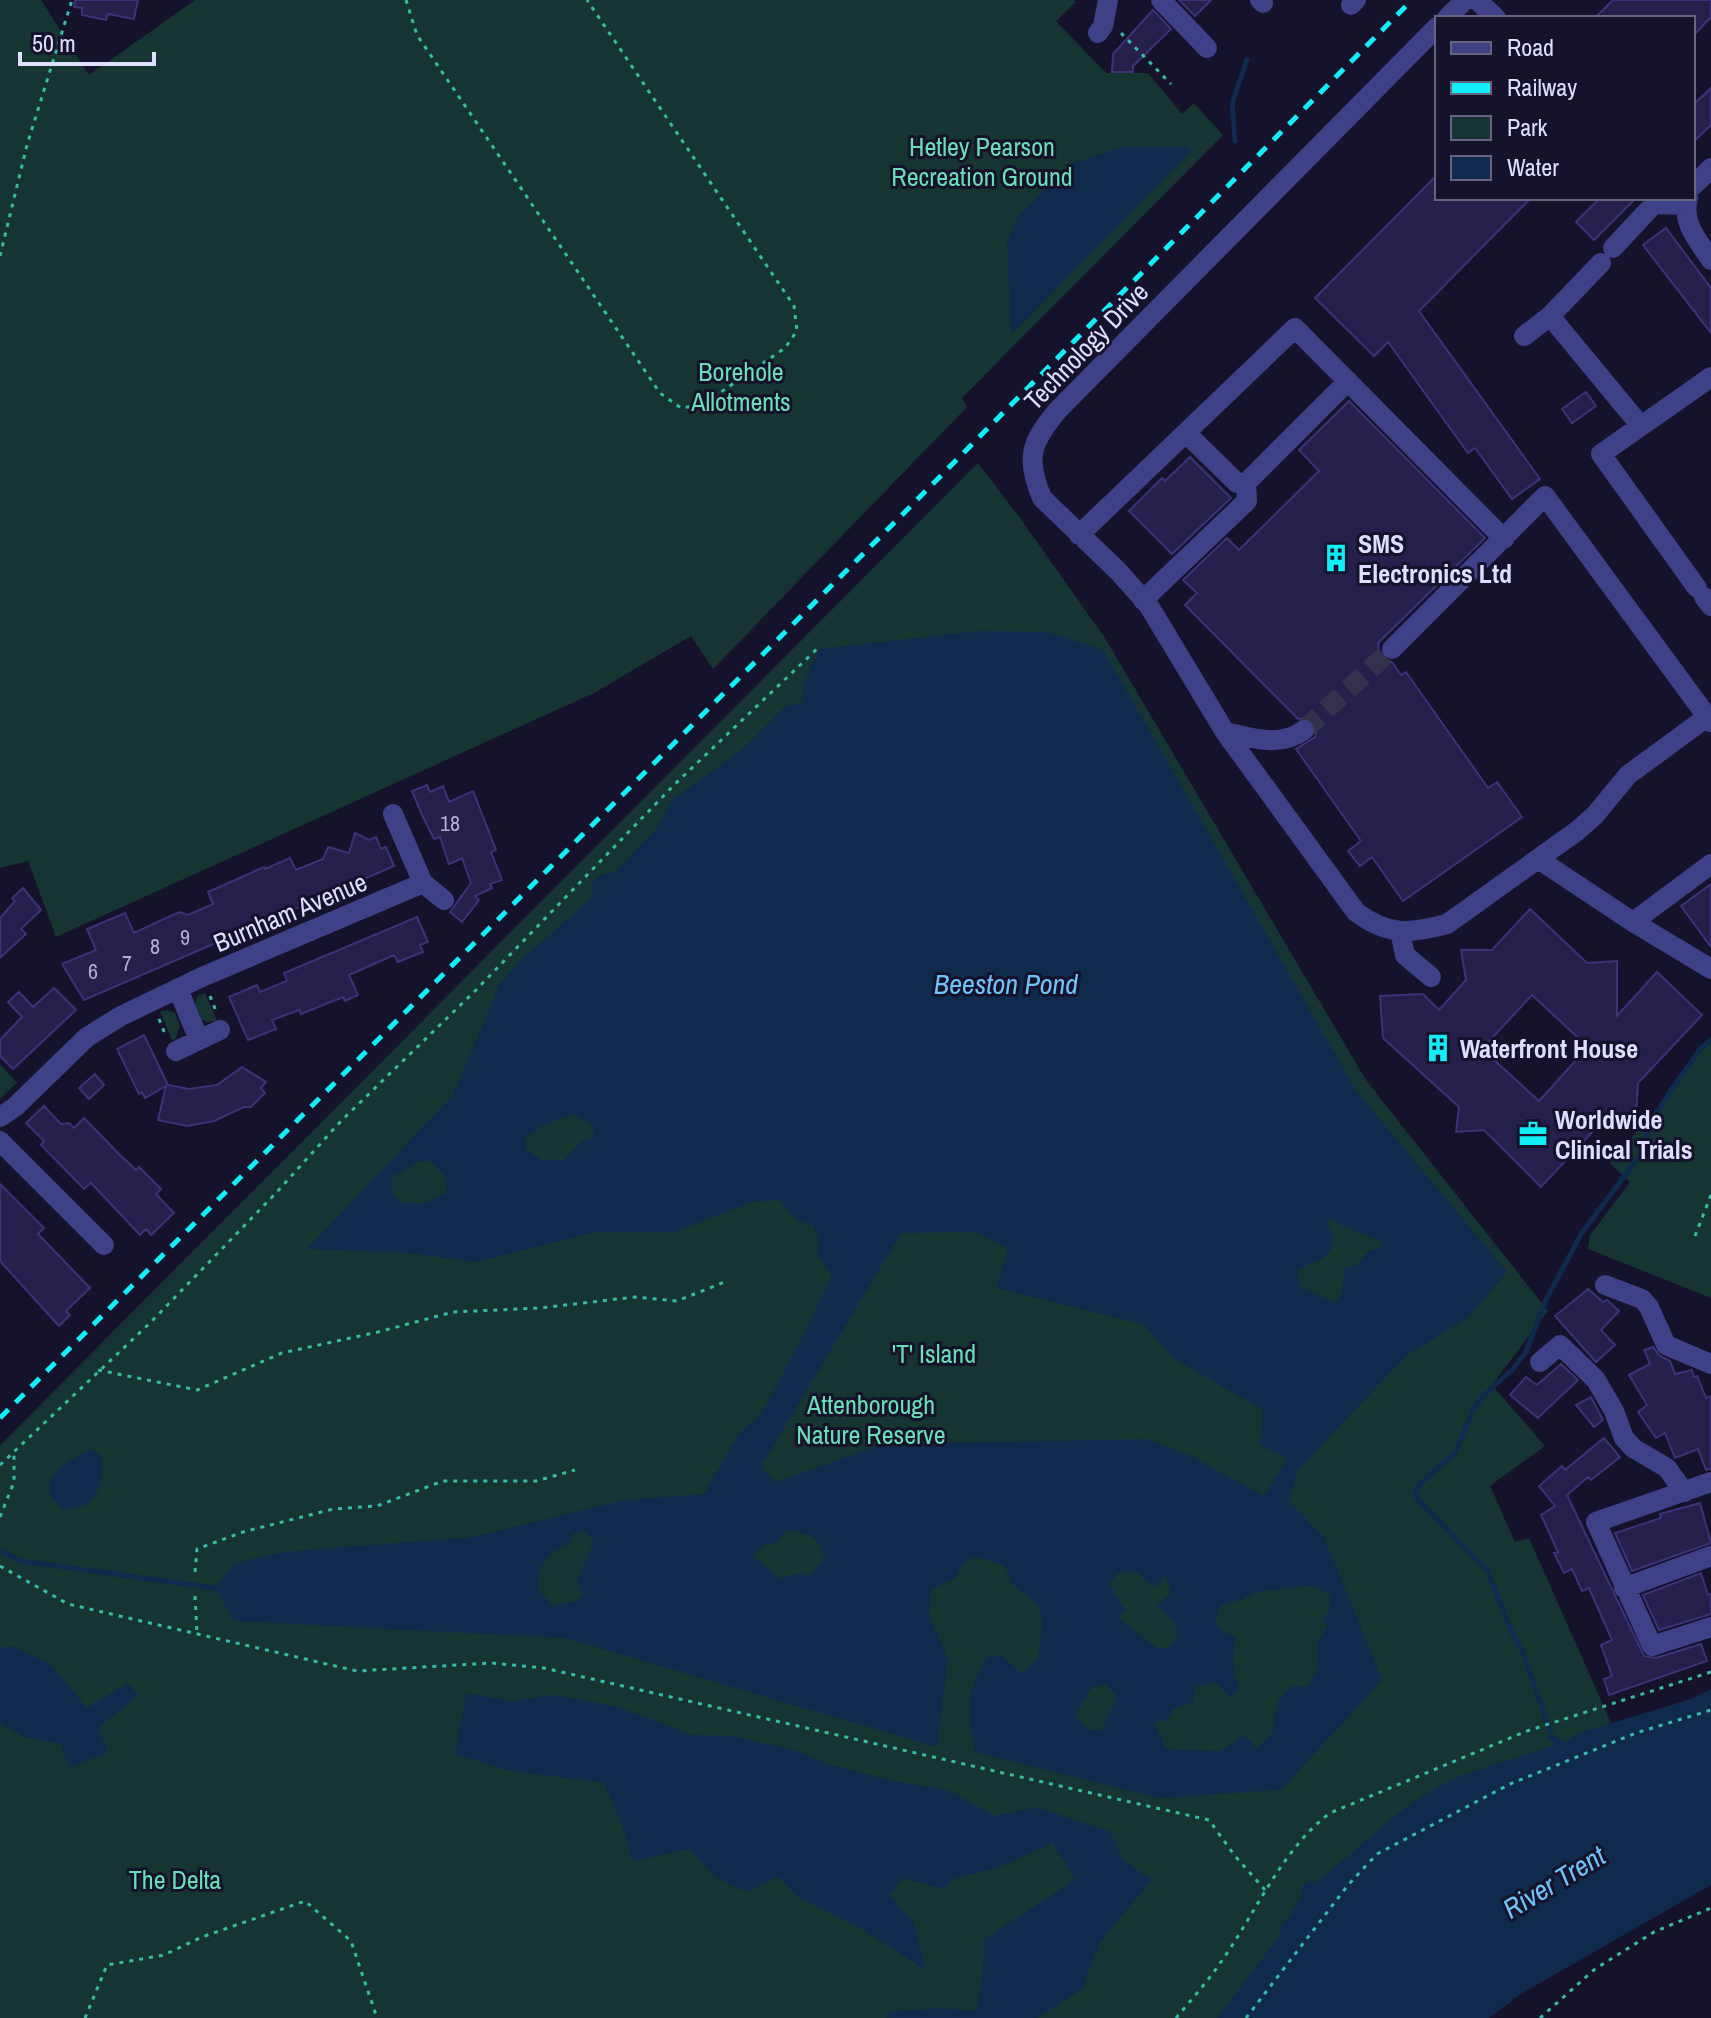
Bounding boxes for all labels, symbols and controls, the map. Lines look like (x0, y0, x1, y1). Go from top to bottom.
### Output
scale bar (20, 16, 154, 66)
legend (1435, 16, 1695, 200)
text: 50 m (32, 27, 76, 59)
text: Road (1507, 31, 1554, 63)
text: Railway (1507, 71, 1577, 103)
text: Park (1507, 111, 1548, 143)
park label: Hetley Pearson Recreation Ground (891, 129, 1073, 194)
text: Water (1507, 151, 1559, 183)
street label: Technology Drive (1016, 275, 1156, 417)
park label: Borehole Allotments (690, 354, 791, 419)
place label: SMS Electronics Ltd (1358, 526, 1512, 591)
building icon: SMS Electronics Ltd (1321, 543, 1351, 573)
house number: 18 (440, 808, 460, 838)
street label: Burnham Avenue (208, 864, 372, 960)
house number: 9 (180, 922, 190, 952)
house number: 8 (150, 931, 160, 961)
house number: 7 (122, 948, 132, 978)
house number: 6 (88, 956, 98, 986)
water label: Beeston Pond (934, 965, 1078, 1003)
place label: Waterfront House (1460, 1031, 1638, 1066)
building icon: Waterfront House (1423, 1033, 1453, 1063)
place label: Worldwide Clinical Trials (1555, 1102, 1693, 1167)
office icon: Worldwide Clinical Trials (1518, 1119, 1548, 1149)
park label: 'T' Island (892, 1336, 976, 1371)
park label: Attenborough Nature Reserve (796, 1387, 946, 1452)
water label: River Trent (1496, 1836, 1613, 1927)
park label: The Delta (129, 1862, 221, 1897)

